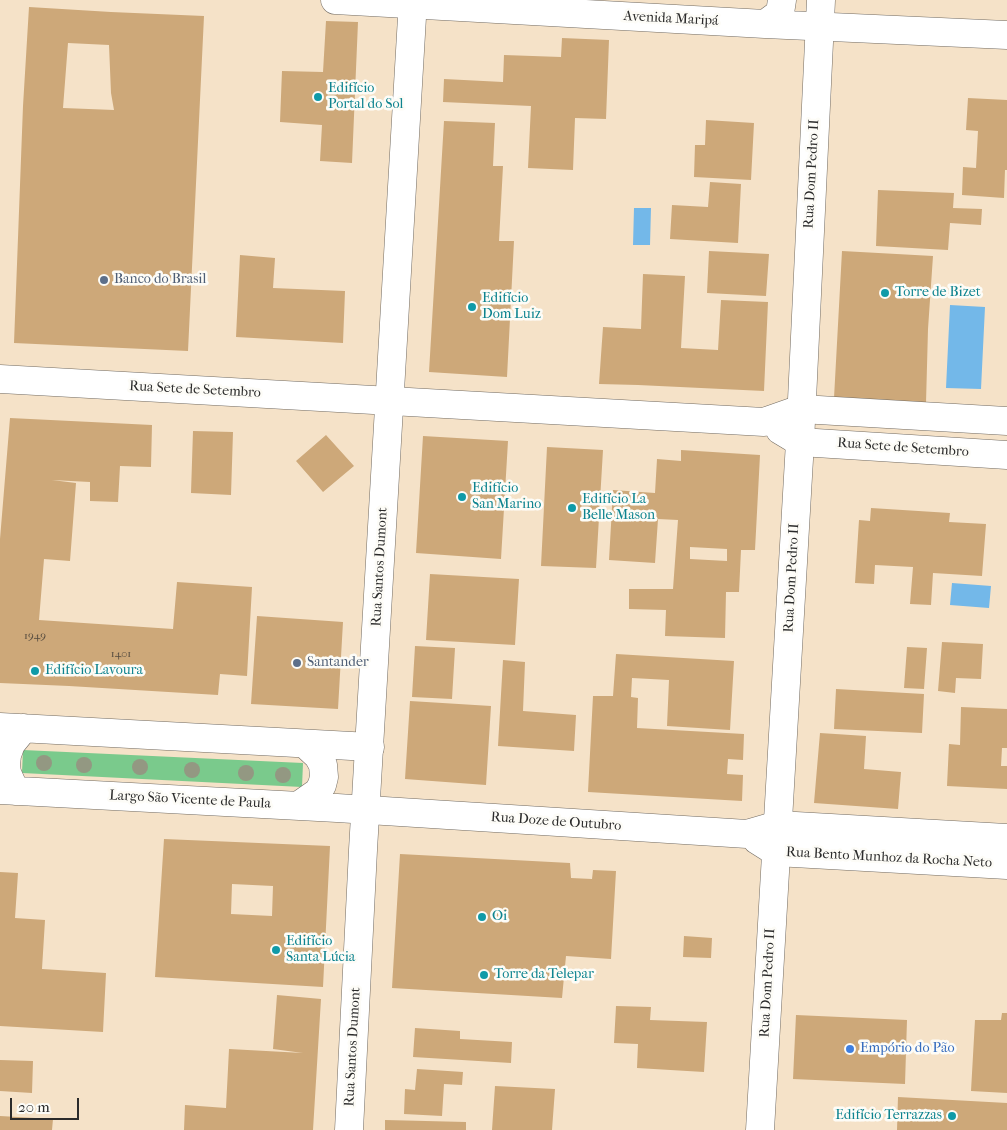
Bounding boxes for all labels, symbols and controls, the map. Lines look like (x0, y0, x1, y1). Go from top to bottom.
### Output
street label: Avenida Maripá (623, 8, 719, 30)
place label: Edifício Portal do Sol (328, 81, 403, 114)
marker: Edifício Portal do Sol (312, 91, 324, 103)
street label: Rua Dom Pedro II (801, 119, 823, 229)
place label: Banco do Brasil (114, 272, 206, 288)
marker: Banco do Brasil (98, 274, 110, 286)
place label: Torre de Bizet (895, 285, 981, 301)
marker: Torre de Bizet (879, 287, 891, 299)
place label: Edifício Dom Luiz (482, 291, 541, 324)
marker: Edifício Dom Luiz (466, 301, 478, 313)
street label: Rua Sete de Setembro (129, 378, 261, 402)
street label: Rua Sete de Setembro (837, 435, 969, 461)
place label: Edifício San Marino (472, 481, 541, 514)
marker: Edifício San Marino (456, 491, 468, 503)
place label: Edifício La Belle Mason (582, 492, 655, 524)
marker: Edifício La Belle Mason (566, 502, 578, 514)
street label: Rua Santos Dumont (368, 507, 392, 627)
street label: Rua Dom Pedro II (781, 523, 803, 633)
house number: 1949 (24, 629, 46, 643)
house number: 1401 (111, 647, 131, 661)
place label: Santander (307, 655, 369, 671)
marker: Santander (291, 657, 303, 669)
place label: Edifício Lavoura (45, 663, 143, 679)
marker: Edifício Lavoura (29, 665, 41, 677)
street label: Largo São Vicente de Paula (109, 787, 271, 813)
street label: Rua Doze de Outubro (490, 809, 622, 835)
street label: Rua Bento Munhoz da Rocha Neto (786, 844, 992, 872)
place label: Oi (492, 909, 507, 925)
marker: Oi (476, 911, 488, 923)
street label: Rua Dom Pedro II (757, 928, 779, 1038)
place label: Edifício Santa Lúcia (286, 934, 355, 966)
marker: Edifício Santa Lúcia (270, 944, 282, 956)
place label: Torre da Telepar (494, 967, 594, 983)
marker: Torre da Telepar (478, 969, 490, 981)
street label: Rua Santos Dumont (341, 987, 365, 1107)
place label: Empório do Pão (860, 1041, 955, 1057)
marker: Empório do Pão (844, 1043, 856, 1055)
scale bar (12, 1088, 81, 1120)
text: 20 m (18, 1098, 50, 1116)
place label: Edifício Terrazzas (835, 1108, 942, 1124)
marker: Edifício Terrazzas (946, 1110, 958, 1122)

